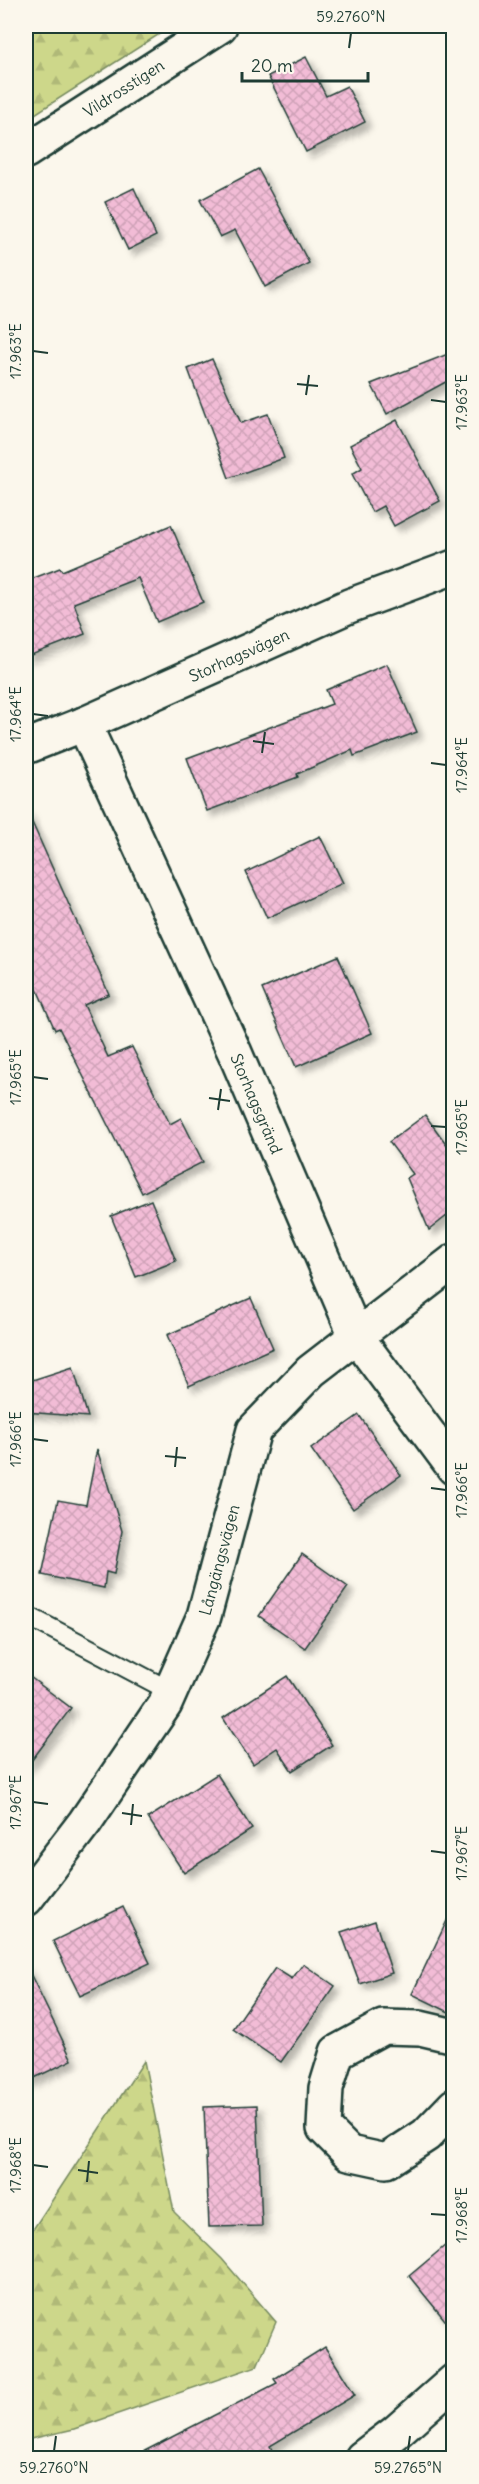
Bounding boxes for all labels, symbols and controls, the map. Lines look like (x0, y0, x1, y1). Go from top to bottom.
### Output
text: 59.2760°N (316, 7, 386, 26)
scale bar (242, 45, 368, 83)
text: 20 m (251, 54, 293, 77)
street label: Vildrosstigen (79, 55, 168, 122)
text: 17.963°E (6, 323, 25, 379)
text: 17.963°E (452, 374, 471, 430)
street label: Storhagsvägen (186, 624, 292, 686)
text: 17.964°E (6, 686, 25, 742)
text: 17.964°E (452, 737, 471, 793)
text: 17.965°E (6, 1049, 25, 1105)
street label: Storhagsgränd (226, 1050, 287, 1157)
text: 17.965°E (452, 1099, 471, 1155)
text: 17.966°E (6, 1411, 25, 1467)
text: 17.966°E (452, 1462, 471, 1518)
street label: Långängsvägen (195, 1502, 244, 1618)
text: 17.967°E (6, 1774, 25, 1829)
text: 17.967°E (452, 1825, 471, 1880)
text: 17.968°E (6, 2137, 25, 2193)
text: 17.968°E (452, 2187, 471, 2243)
text: 59.2760°N (19, 2458, 89, 2477)
text: 59.2765°N (374, 2458, 442, 2477)

